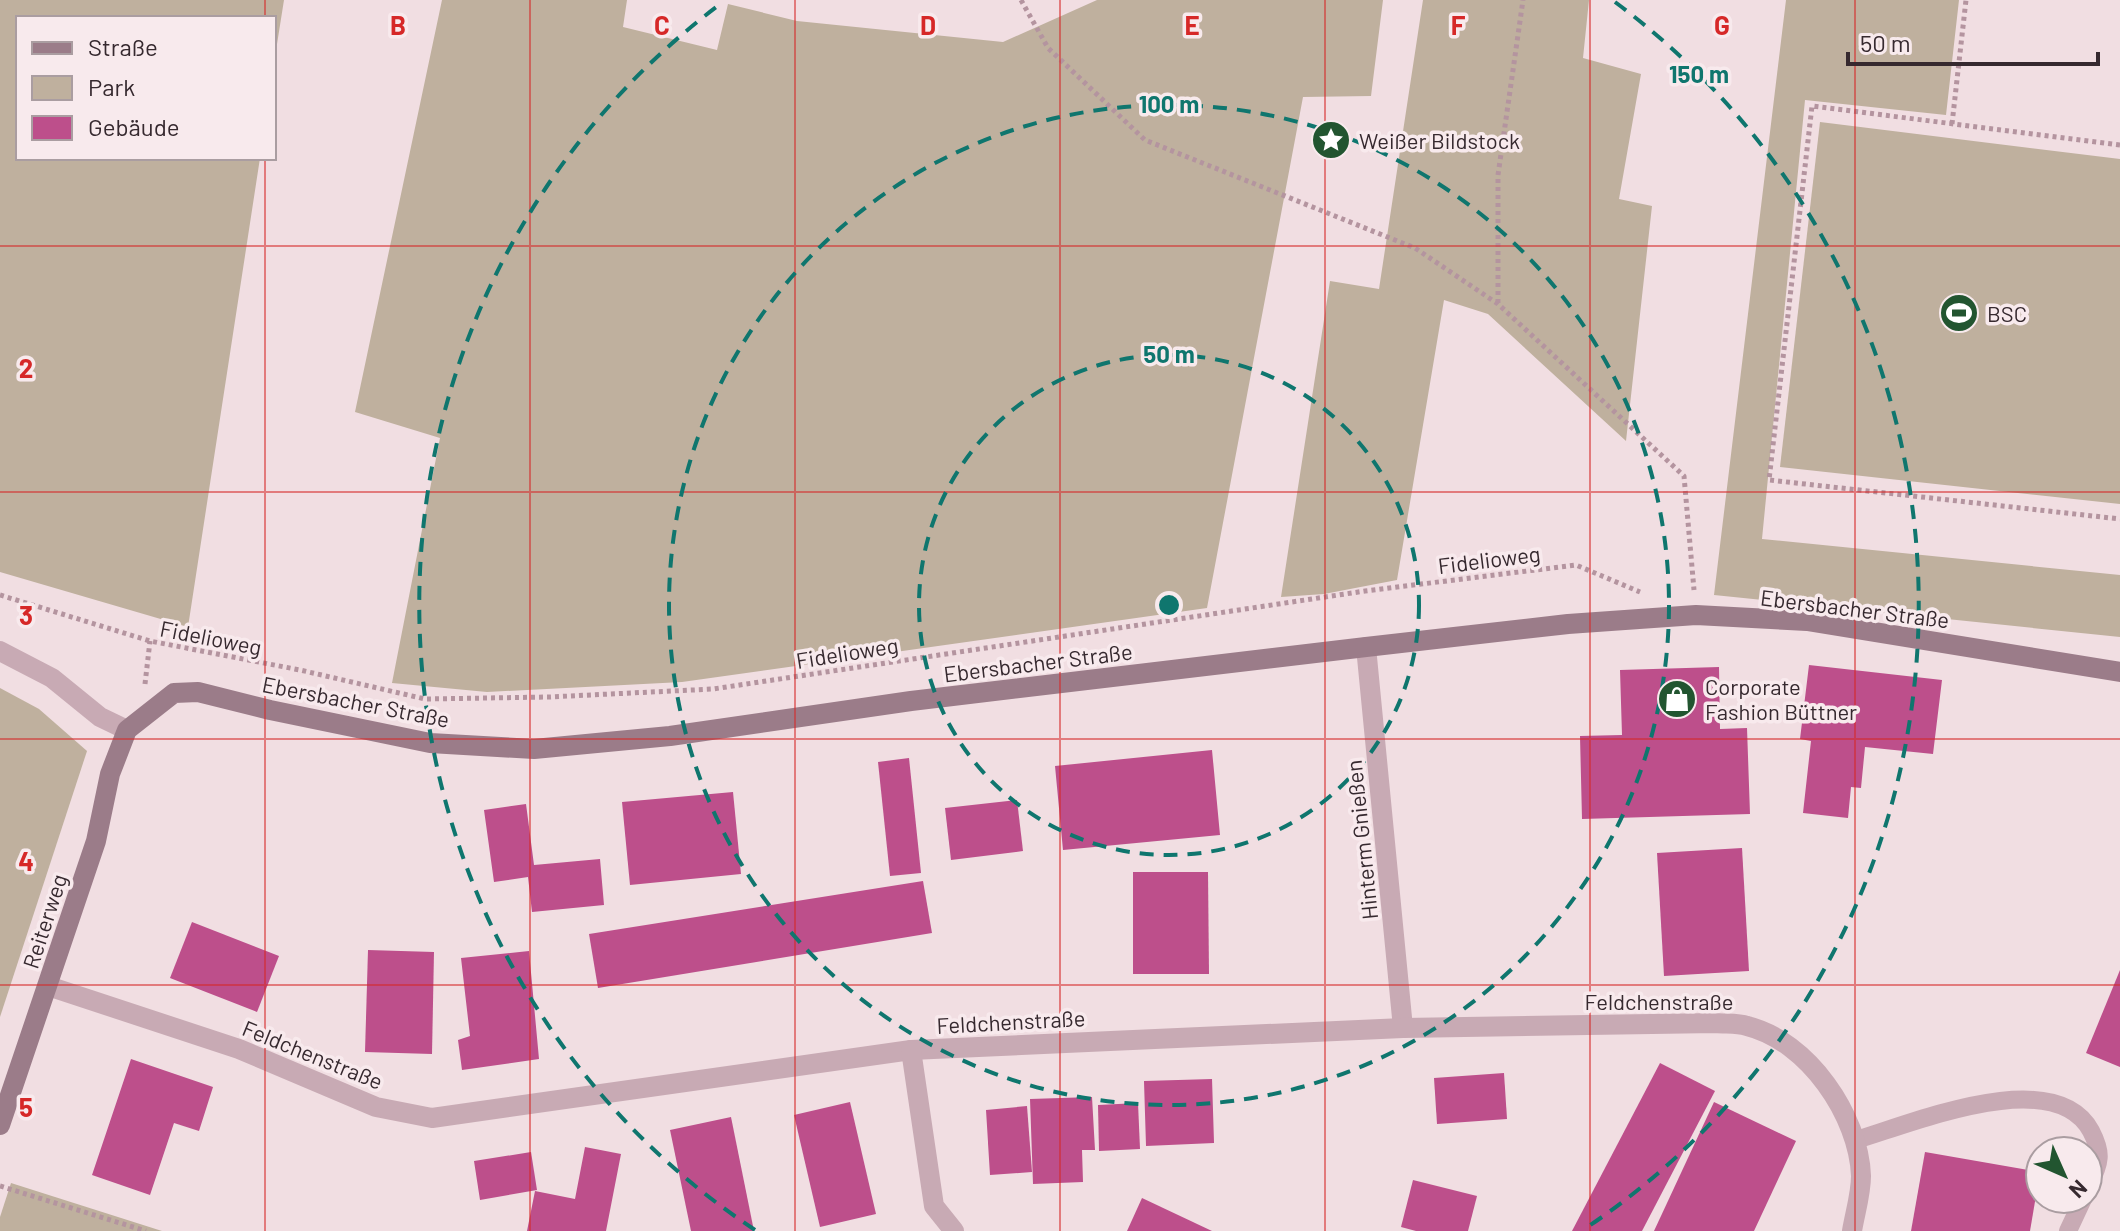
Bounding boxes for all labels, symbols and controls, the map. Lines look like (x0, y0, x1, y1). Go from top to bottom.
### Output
text: B (390, 9, 406, 40)
text: C (654, 9, 670, 40)
text: D (920, 9, 936, 40)
text: E (1184, 9, 1200, 40)
text: F (1451, 9, 1466, 40)
text: G (1714, 9, 1730, 40)
legend (16, 16, 276, 160)
scale bar (1848, 16, 2098, 66)
text: 50 m (1860, 28, 1911, 57)
text: Straße (88, 32, 158, 61)
text: 150 m (1669, 59, 1729, 88)
text: Park (88, 72, 135, 101)
text: 100 m (1139, 89, 1199, 118)
text: Gebäude (88, 112, 180, 141)
place icon: Weißer Bildstock (1310, 119, 1352, 161)
place label: Weißer Bildstock (1359, 127, 1520, 153)
sports icon: BSC (1938, 292, 1980, 334)
place label: BSC (1987, 300, 2027, 326)
text: 50 m (1143, 339, 1195, 368)
text: 2 (19, 352, 33, 383)
street label: Fidelioweg (1436, 540, 1542, 578)
street label: Ebersbacher Straße (1759, 584, 1951, 632)
centre of rings (1155, 591, 1183, 619)
text: 3 (19, 599, 33, 630)
street label: Fidelioweg (158, 614, 264, 660)
street label: Fidelioweg (794, 631, 900, 673)
street label: Ebersbacher Straße (942, 638, 1134, 686)
street label: Ebersbacher Straße (260, 670, 452, 732)
place label: Corporate Fashion Büttner (1705, 673, 1857, 724)
shop icon: Corporate Fashion Büttner (1656, 678, 1698, 720)
street label: Hinterm Gnießen (1340, 759, 1382, 921)
text: 4 (18, 845, 34, 876)
street label: Reiterweg (17, 870, 71, 972)
street label: Feldchenstraße (1585, 988, 1733, 1014)
street label: Feldchenstraße (936, 1004, 1086, 1038)
street label: Feldchenstraße (239, 1014, 387, 1094)
text: 5 (19, 1091, 33, 1122)
north arrow (2024, 1135, 2104, 1215)
text: N (2064, 1175, 2093, 1204)

